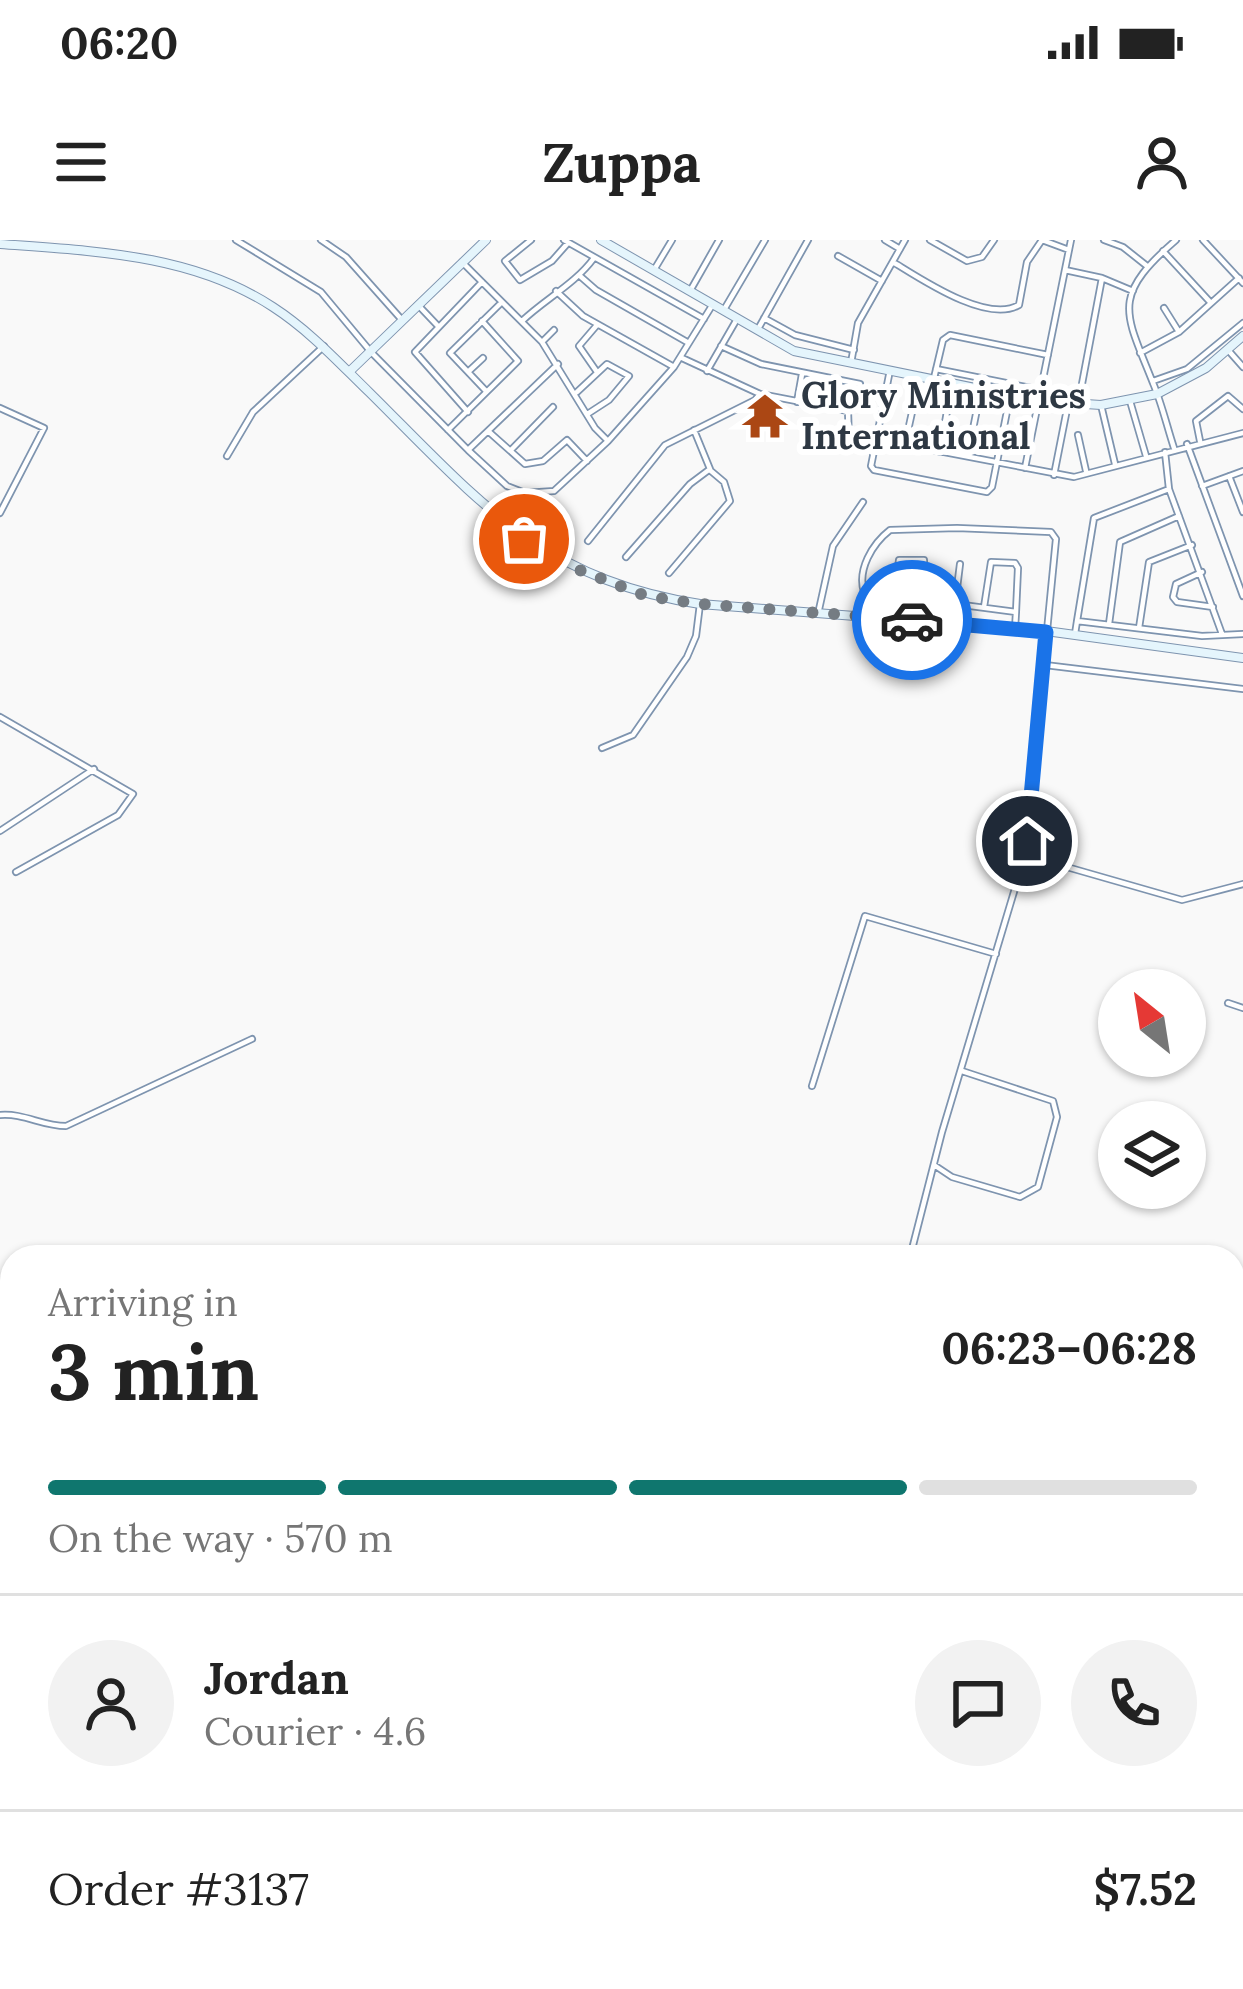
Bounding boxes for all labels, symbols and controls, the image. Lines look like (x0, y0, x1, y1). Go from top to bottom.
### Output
text: 06:20 (60, 14, 178, 71)
text: Zuppa (542, 128, 701, 197)
icon: menu (48, 129, 114, 195)
icon: person (1129, 129, 1195, 195)
place label: Glory Ministries International (801, 372, 1086, 459)
temple icon: Glory Ministries International (740, 391, 790, 441)
pin (473, 488, 575, 590)
icon: bag (491, 506, 557, 572)
courier (852, 560, 972, 680)
icon: car (879, 587, 945, 653)
pin (976, 790, 1078, 892)
icon: home (994, 808, 1060, 874)
north arrow (1098, 969, 1206, 1077)
map controls (1098, 969, 1206, 1209)
button: layers (1098, 1101, 1206, 1209)
text: Arriving in (48, 1277, 238, 1327)
text: 06:23–06:28 (941, 1319, 1197, 1376)
text: 3 min (48, 1322, 259, 1421)
text: On the way · 570 m (48, 1513, 393, 1563)
button: person (48, 1640, 174, 1766)
button: chat (915, 1640, 1041, 1766)
button: phone (1071, 1640, 1197, 1766)
text: Jordan (204, 1649, 349, 1706)
text: Courier · 4.6 (204, 1706, 426, 1756)
text: Order #3137 (48, 1860, 309, 1917)
text: $7.52 (1093, 1860, 1197, 1917)

